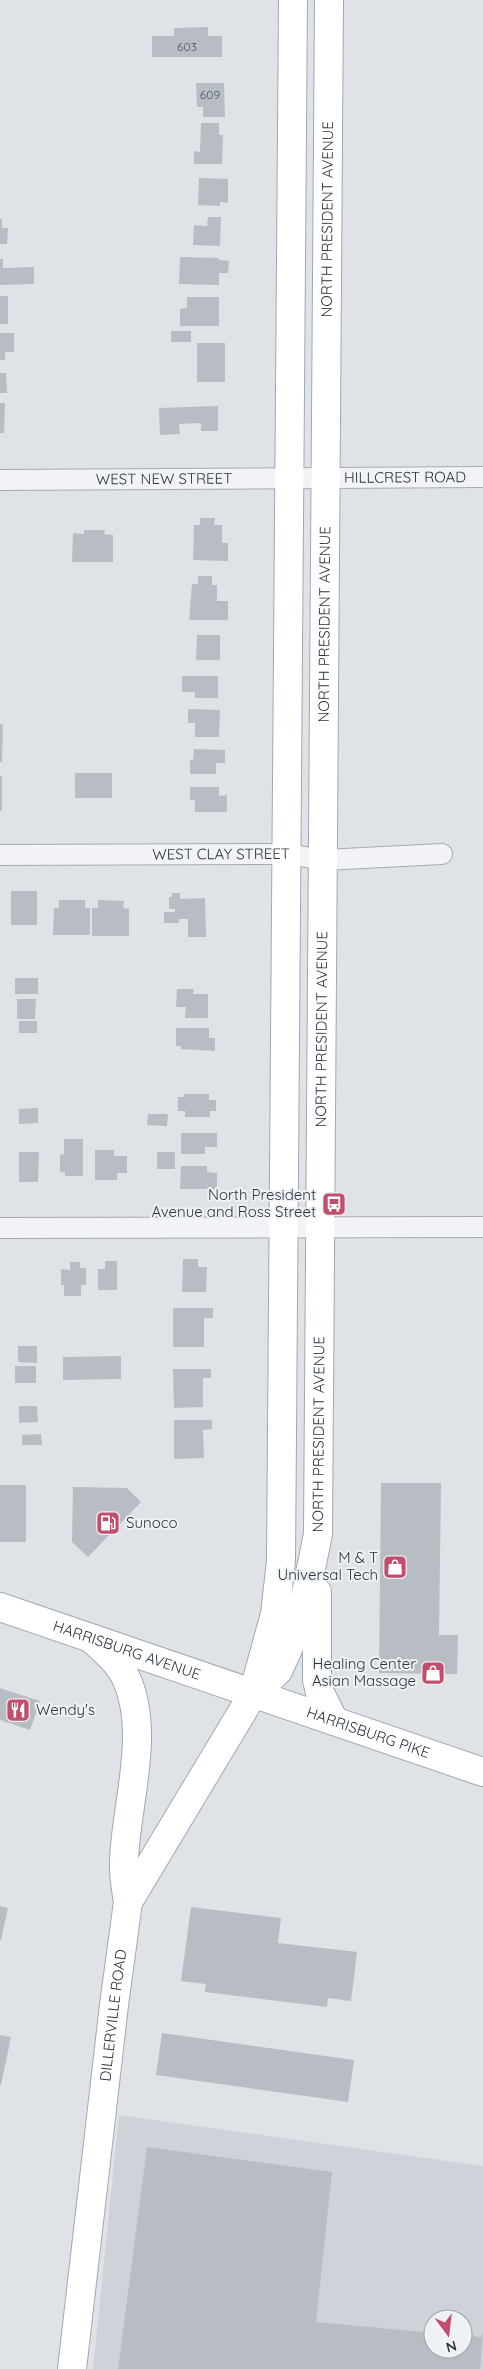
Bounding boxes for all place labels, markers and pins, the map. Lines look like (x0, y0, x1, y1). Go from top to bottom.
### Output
place label: North President Avenue and Ross Street (151, 1185, 316, 1221)
bus stop icon: North President Avenue and Ross Street (321, 1191, 347, 1217)
fuel station icon: Sunoco (95, 1510, 121, 1536)
place label: Sunoco (126, 1513, 178, 1532)
place label: M & T Universal Tech (277, 1548, 378, 1584)
shop icon: M & T Universal Tech (382, 1554, 408, 1580)
place label: Healing Center Asian Massage (312, 1654, 416, 1690)
shop icon: Healing Center Asian Massage (420, 1660, 446, 1686)
restaurant icon: Wendy's (5, 1697, 31, 1723)
place label: Wendy's (36, 1700, 95, 1719)

